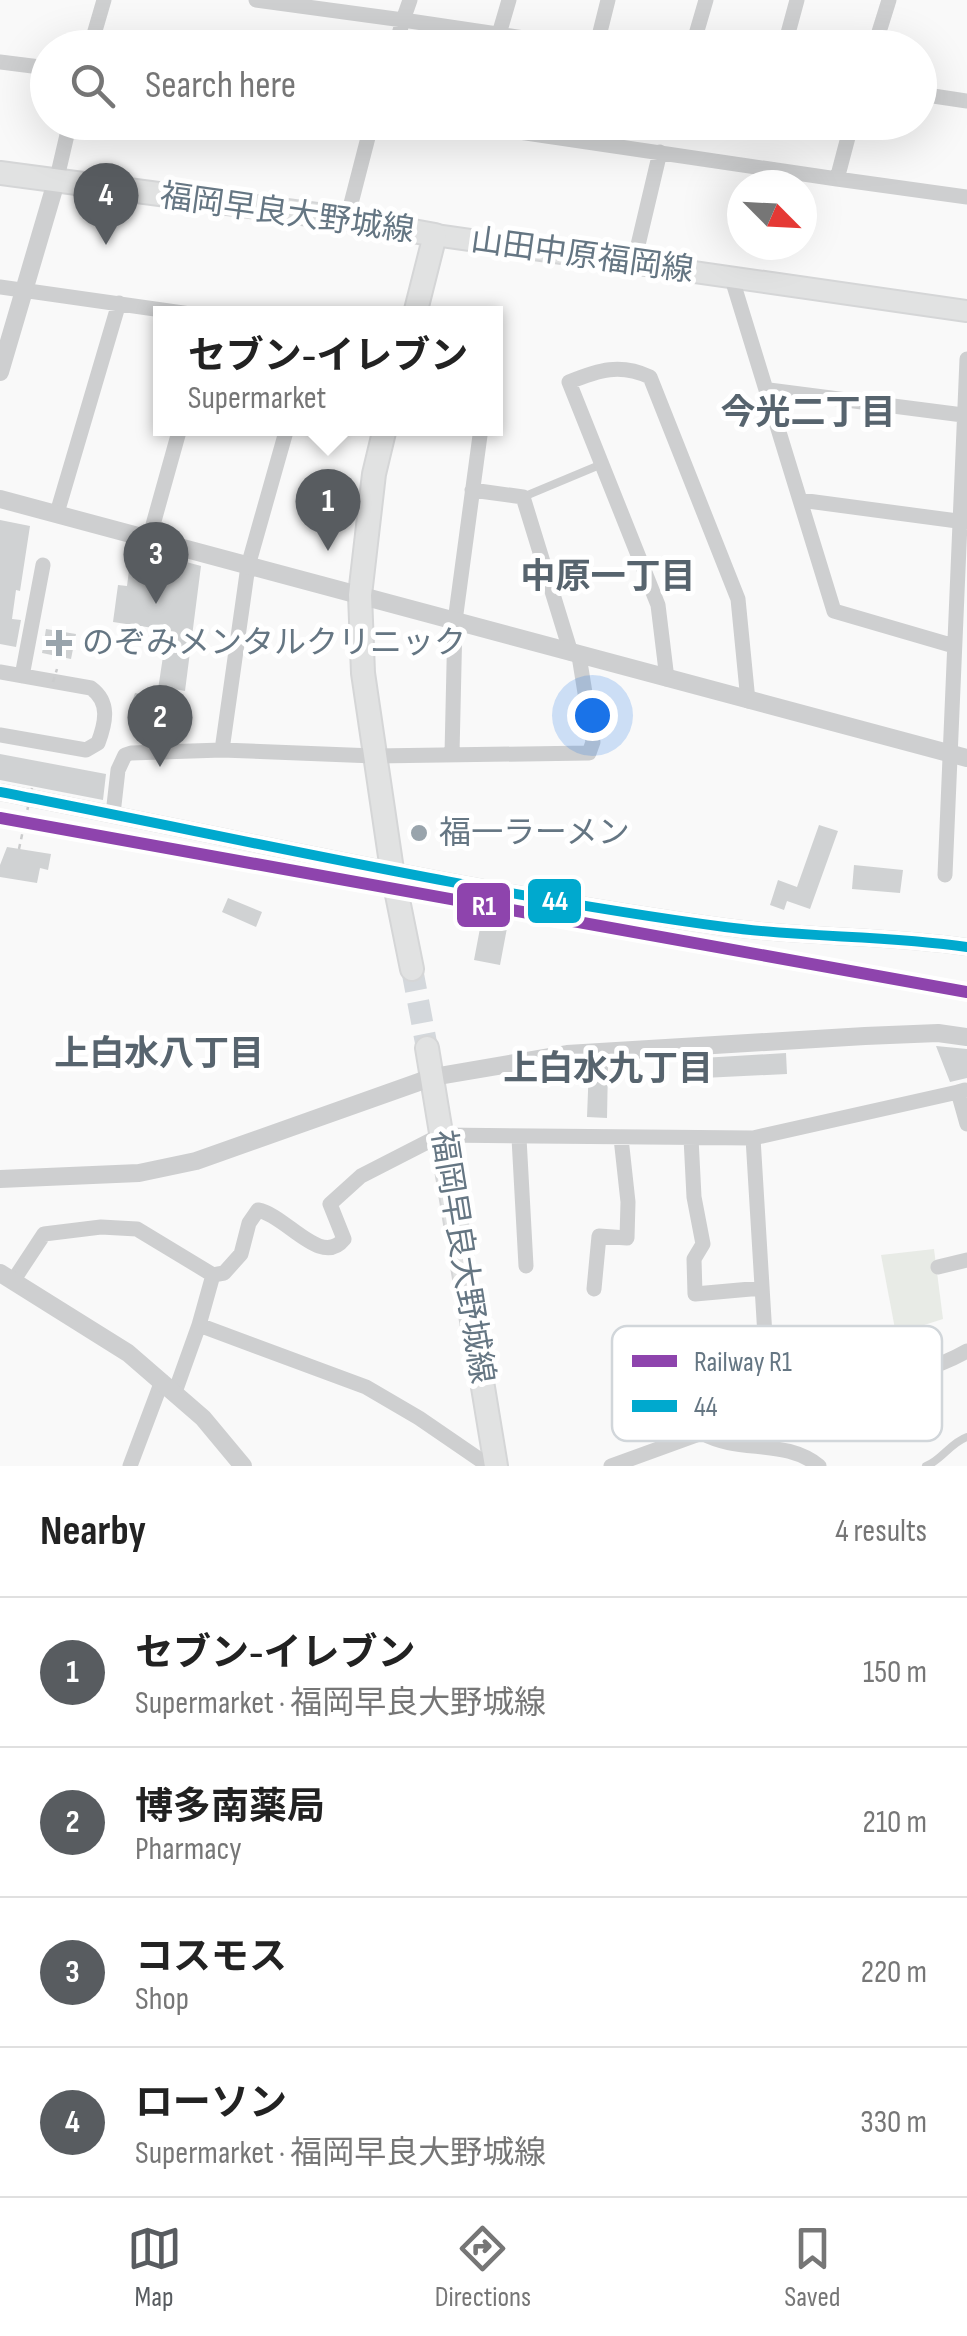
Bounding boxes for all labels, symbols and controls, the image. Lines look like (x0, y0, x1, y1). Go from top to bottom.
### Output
search box (30, 30, 937, 140)
icon: search (65, 58, 120, 113)
text: Search here (145, 63, 296, 108)
pin: 4 (74, 162, 138, 245)
north arrow (727, 170, 817, 260)
street label: 福岡早良大野城線 (158, 177, 416, 251)
street label: 山田中原福岡線 (468, 221, 696, 291)
popup (153, 306, 503, 436)
text: セブン-イレブン (188, 334, 468, 379)
text: Supermarket (188, 379, 326, 418)
district label: 今光二丁目 (720, 392, 896, 435)
pin: 1 (296, 468, 360, 551)
pin: 3 (124, 522, 188, 604)
district label: 中原一丁目 (520, 556, 696, 599)
place label: のぞみメンタルクリニック (82, 624, 466, 663)
marker: のぞみメンタルクリニック (46, 630, 72, 656)
pin: 2 (128, 684, 192, 767)
your location (567, 690, 618, 741)
place label: 福一ラーメン (439, 814, 630, 853)
marker: 福一ラーメン (408, 822, 430, 844)
line badge: 44 (526, 877, 583, 925)
line badge: R1 (455, 881, 512, 929)
text: 44 (542, 885, 568, 918)
text: R1 (472, 890, 496, 923)
district label: 上白水八丁目 (54, 1033, 264, 1076)
district label: 上白水九丁目 (503, 1048, 713, 1091)
street label: 福岡早良大野城線 (423, 1128, 501, 1386)
legend (612, 1326, 942, 1441)
text: Railway R1 (694, 1346, 792, 1379)
text: 44 (694, 1391, 718, 1424)
text: Nearby (40, 1506, 146, 1557)
text: 4 results (835, 1512, 927, 1551)
text: セブン-イレブン (135, 1631, 416, 1676)
text: 1 (66, 1653, 79, 1692)
text: 150 m (863, 1653, 927, 1692)
text: Supermarket · 福岡早良大野城線 (135, 1684, 546, 1723)
text: 博多南薬局 (135, 1785, 325, 1830)
text: 2 (65, 1803, 80, 1842)
text: 210 m (863, 1803, 927, 1842)
text: Pharmacy (135, 1830, 242, 1869)
text: コスモス (135, 1935, 287, 1980)
text: 3 (65, 1953, 80, 1992)
text: 220 m (861, 1953, 927, 1992)
text: Shop (135, 1980, 189, 2019)
text: ローソン (135, 2081, 287, 2126)
text: 4 (65, 2103, 80, 2142)
text: 330 m (860, 2103, 927, 2142)
text: Supermarket · 福岡早良大野城線 (135, 2134, 546, 2173)
tab: Map (127, 2221, 182, 2314)
tab: Directions (435, 2221, 531, 2314)
tab: Saved (784, 2221, 840, 2314)

